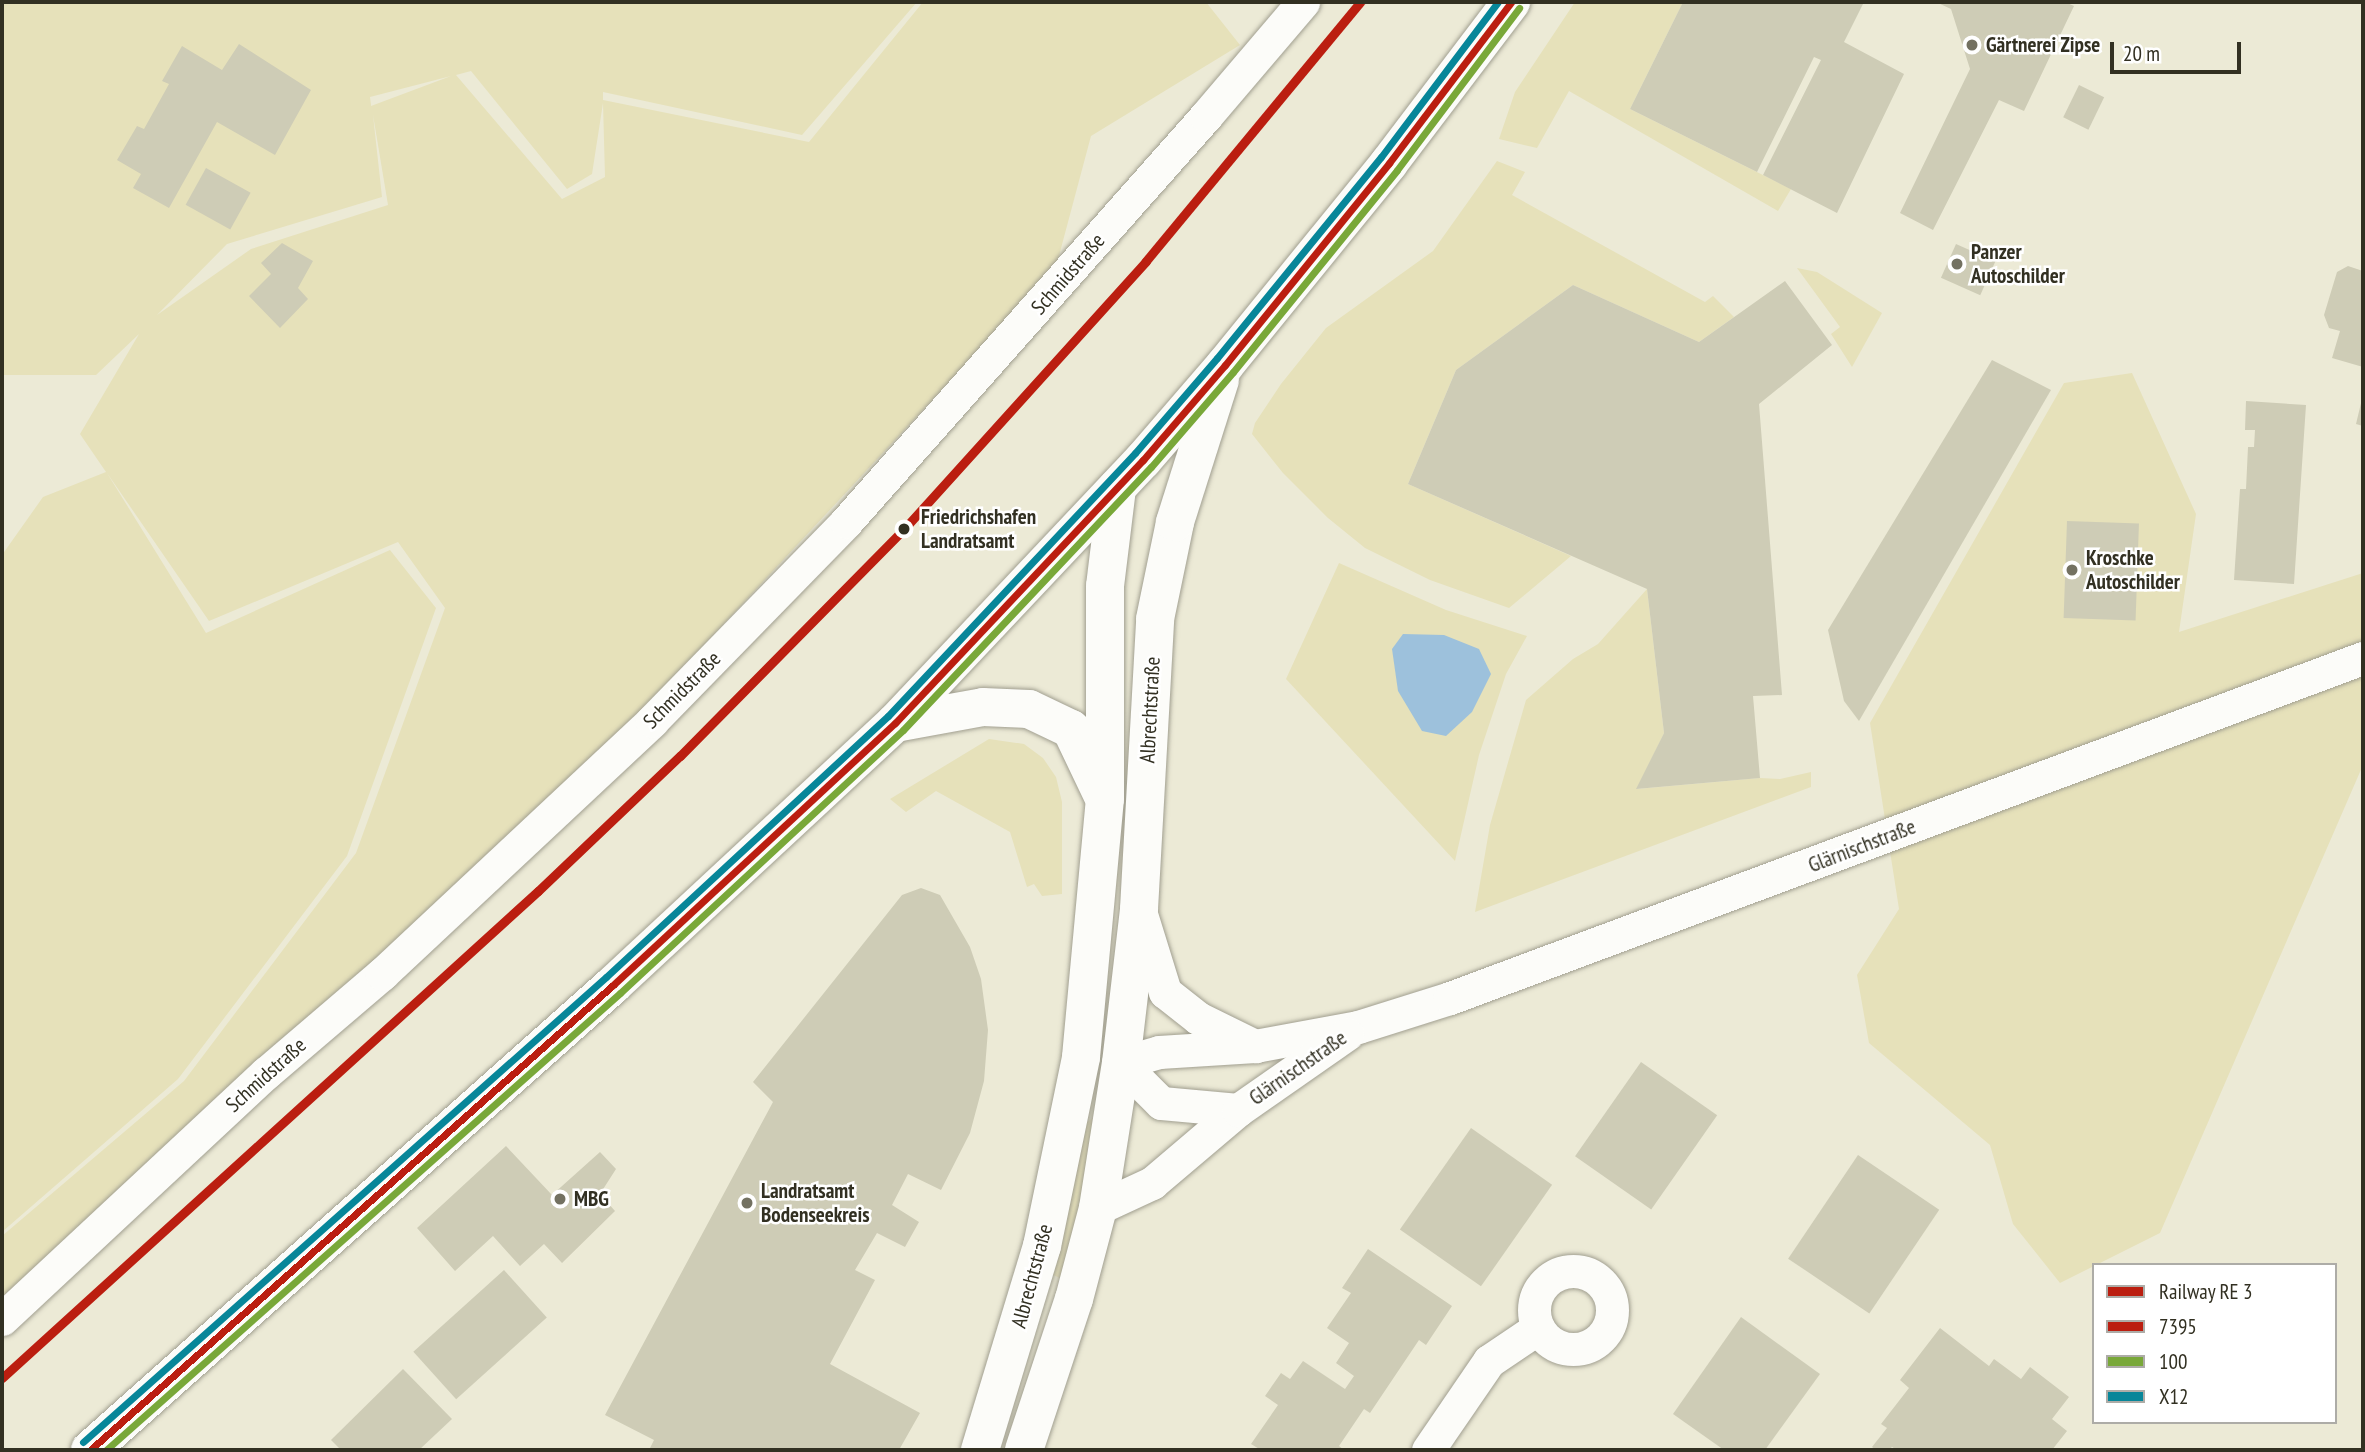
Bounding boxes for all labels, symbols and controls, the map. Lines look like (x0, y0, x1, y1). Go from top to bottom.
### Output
scale bar (2113, 28, 2244, 72)
place label: Gärtnerei Zipse (1986, 32, 2100, 58)
marker: Gärtnerei Zipse (1964, 37, 1980, 53)
text: 20 m (2123, 40, 2160, 67)
street label: Schmidstraße (1026, 228, 1110, 320)
place label: Panzer Autoschilder (1971, 239, 2065, 289)
marker: Panzer Autoschilder (1949, 256, 1965, 272)
place label: Friedrichshafen Landratsamt (921, 504, 1036, 554)
marker: Friedrichshafen Landratsamt (893, 518, 915, 540)
place label: Kroschke Autoschilder (2086, 545, 2180, 595)
marker: Kroschke Autoschilder (2064, 562, 2080, 578)
street label: Schmidstraße (638, 646, 726, 734)
street label: Albrechtstraße (1135, 656, 1165, 764)
street label: Glärnischstraße (1805, 814, 1919, 878)
street label: Glärnischstraße (1245, 1025, 1351, 1111)
street label: Schmidstraße (221, 1033, 311, 1117)
place label: Landratsamt Bodenseekreis (761, 1178, 870, 1228)
place label: MBG (574, 1186, 609, 1212)
marker: MBG (552, 1191, 568, 1207)
marker: Landratsamt Bodenseekreis (739, 1195, 755, 1211)
street label: Albrechtstraße (1006, 1221, 1058, 1331)
legend (2092, 1263, 2337, 1424)
text: Railway RE 3 (2159, 1278, 2252, 1305)
text: 7395 (2159, 1313, 2197, 1340)
text: 100 (2159, 1348, 2187, 1375)
text: X12 (2159, 1383, 2188, 1410)

